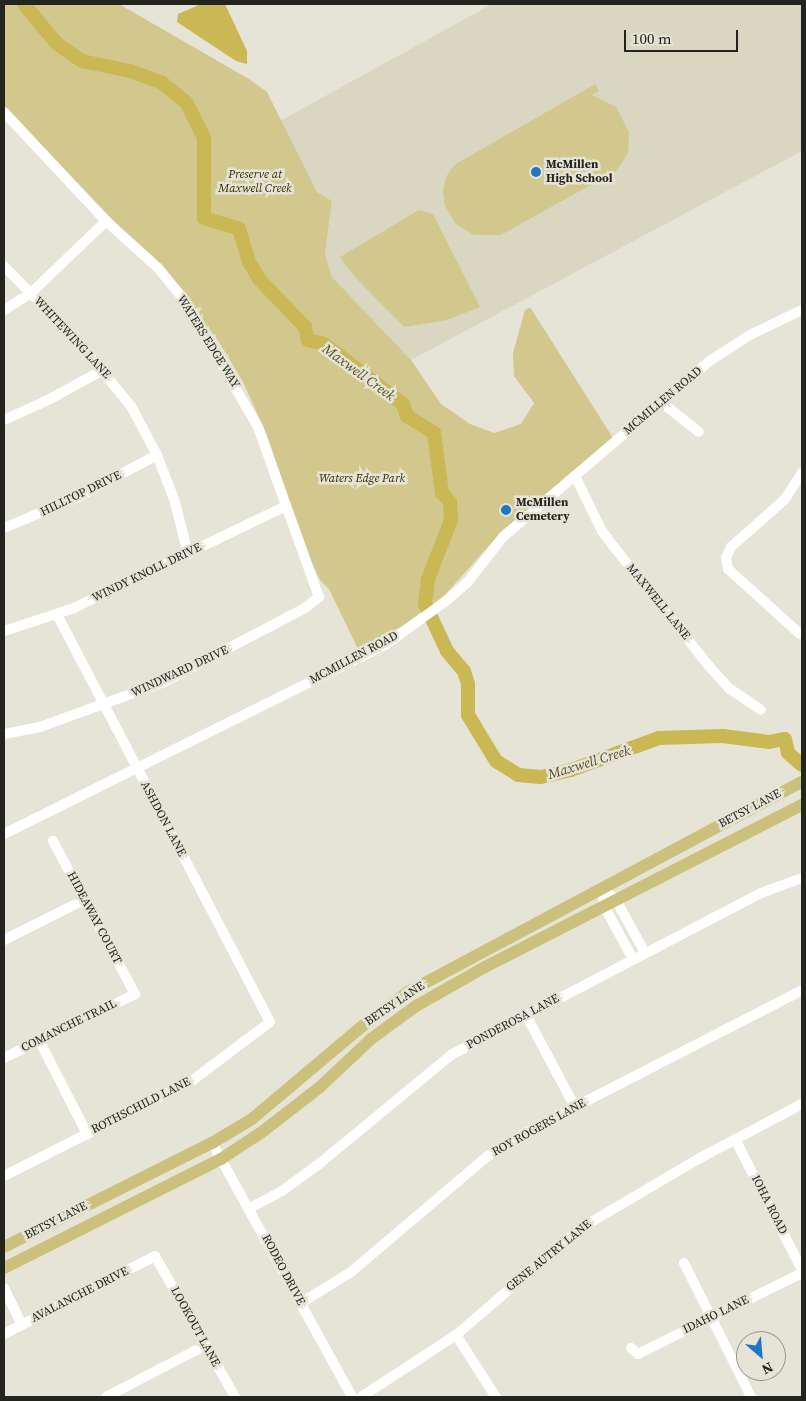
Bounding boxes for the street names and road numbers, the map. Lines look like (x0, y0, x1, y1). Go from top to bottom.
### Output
street label: WATERS EDGE WAY (173, 293, 243, 391)
street label: WHITEWING LANE (31, 294, 113, 382)
street label: MCMILLEN ROAD (621, 364, 705, 438)
street label: HILLTOP DRIVE (38, 468, 124, 520)
street label: WINDY KNOLL DRIVE (90, 540, 204, 606)
street label: MAXWELL LANE (623, 561, 693, 643)
street label: MCMILLEN ROAD (307, 629, 401, 687)
street label: WINDWARD DRIVE (129, 643, 231, 701)
street label: ASHDON LANE (137, 779, 189, 859)
street label: BETSY LANE (716, 786, 784, 832)
street label: HIDEAWAY COURT (64, 869, 124, 967)
street label: BETSY LANE (362, 979, 428, 1029)
street label: PONDEROSA LANE (464, 991, 562, 1053)
street label: COMANCHE TRAIL (19, 997, 119, 1055)
street label: ROTHSCHILD LANE (89, 1075, 193, 1137)
street label: ROY ROGERS LANE (490, 1096, 588, 1160)
street label: IOHA ROAD (748, 1173, 790, 1237)
street label: BETSY LANE (22, 1199, 90, 1243)
street label: GENE AUTRY LANE (503, 1217, 595, 1295)
street label: RODEO DRIVE (258, 1232, 308, 1308)
street label: AVALANCHE DRIVE (29, 1264, 131, 1326)
street label: LOOKOUT LANE (167, 1285, 223, 1369)
street label: IDAHO LANE (681, 1293, 751, 1337)

